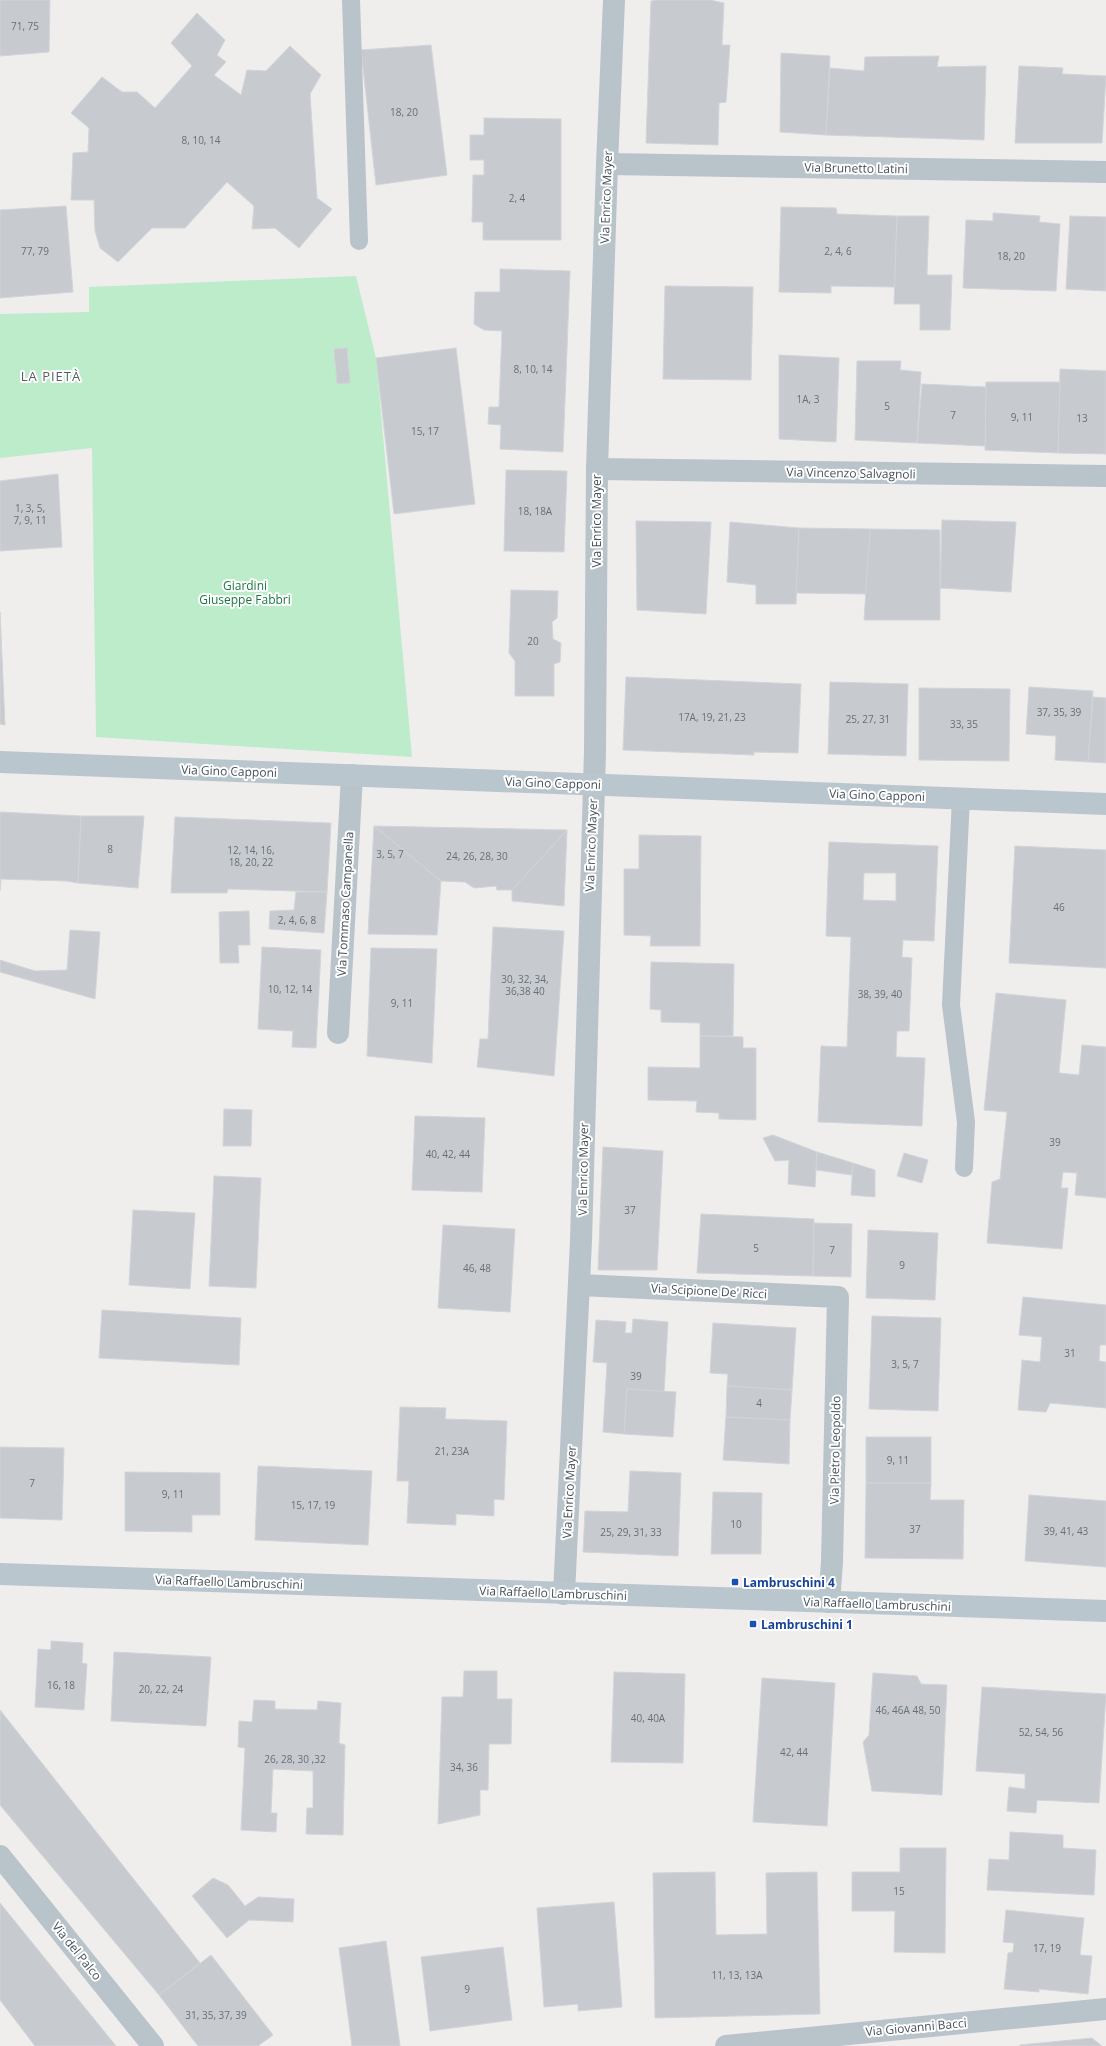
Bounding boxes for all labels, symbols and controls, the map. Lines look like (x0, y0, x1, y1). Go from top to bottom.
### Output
house number: 71, 75 (11, 19, 39, 33)
house number: 18, 20 (390, 105, 418, 119)
house number: 8, 10, 14 (182, 133, 221, 147)
street label: Via Enrico Mayer (596, 150, 616, 244)
street label: Via Brunetto Latini (804, 159, 908, 177)
house number: 2, 4 (509, 191, 526, 205)
house number: 77, 79 (21, 244, 49, 258)
house number: 2, 4, 6 (824, 244, 852, 258)
house number: 18, 20 (997, 249, 1025, 263)
house number: 8, 10, 14 (514, 362, 553, 376)
district label: LA PIETÀ (21, 367, 81, 385)
house number: 1A, 3 (797, 392, 820, 406)
house number: 5 (884, 399, 890, 413)
house number: 7 (950, 408, 956, 422)
house number: 9, 11 (1011, 410, 1033, 424)
house number: 13 (1076, 411, 1088, 425)
house number: 15, 17 (411, 424, 439, 438)
street label: Via Vincenzo Salvagnoli (786, 463, 916, 483)
street label: Via Enrico Mayer (588, 474, 605, 568)
house number: 1, 3, 5, 7, 9, 11 (13, 501, 47, 527)
house number: 18, 18A (518, 504, 553, 518)
park label: Giardini Giuseppe Fabbri (199, 577, 291, 608)
house number: 20 (527, 634, 539, 648)
house number: 37, 35, 39 (1037, 705, 1082, 719)
house number: 17A, 19, 21, 23 (678, 710, 746, 724)
house number: 25, 27, 31 (846, 712, 890, 726)
house number: 33, 35 (950, 717, 978, 731)
street label: Via Gino Capponi (181, 761, 277, 781)
street label: Via Gino Capponi (505, 773, 601, 793)
street label: Via Gino Capponi (829, 785, 925, 805)
street label: Via Enrico Mayer (581, 798, 601, 892)
street label: Via Tommaso Campanella (333, 831, 357, 977)
house number: 8 (107, 842, 113, 856)
house number: 12, 14, 16, 18, 20, 22 (227, 843, 275, 869)
house number: 3, 5, 7 (376, 847, 404, 861)
house number: 24, 26, 28, 30 (446, 849, 508, 863)
house number: 46 (1053, 900, 1065, 914)
house number: 2, 4, 6, 8 (278, 913, 316, 927)
house number: 30, 32, 34, 36,38 40 (501, 972, 549, 998)
house number: 10, 12, 14 (268, 982, 313, 996)
house number: 38, 39, 40 (858, 987, 903, 1001)
house number: 9, 11 (391, 996, 413, 1010)
street label: Via Enrico Mayer (574, 1122, 592, 1216)
house number: 39 (1049, 1135, 1061, 1149)
house number: 40, 42, 44 (426, 1147, 471, 1161)
house number: 37 (624, 1203, 636, 1217)
house number: 5 (753, 1241, 759, 1255)
house number: 7 (829, 1243, 835, 1257)
house number: 9 (899, 1258, 905, 1272)
house number: 46, 48 (463, 1261, 491, 1275)
street label: Via Scipione De' Ricci (650, 1279, 768, 1303)
house number: 31 (1064, 1346, 1076, 1360)
house number: 3, 5, 7 (891, 1357, 919, 1371)
house number: 39 (630, 1369, 642, 1383)
street label: Via Pietro Leopoldo (826, 1395, 844, 1505)
house number: 4 (756, 1396, 762, 1410)
house number: 21, 23A (435, 1444, 470, 1458)
street label: Via Enrico Mayer (558, 1445, 580, 1539)
house number: 9, 11 (887, 1453, 909, 1467)
house number: 7 (29, 1476, 35, 1490)
house number: 9, 11 (162, 1487, 184, 1501)
house number: 15, 17, 19 (291, 1498, 336, 1512)
house number: 10 (730, 1517, 742, 1531)
house number: 37 (909, 1522, 921, 1536)
house number: 39, 41, 43 (1044, 1524, 1089, 1538)
house number: 25, 29, 31, 33 (600, 1525, 662, 1539)
street label: Via Raffaello Lambruschini (155, 1571, 303, 1593)
place label: Lambruschini 4 (743, 1574, 835, 1591)
marker: Lambruschini 4 (730, 1577, 740, 1587)
street label: Via Raffaello Lambruschini (479, 1582, 627, 1604)
street label: Via Raffaello Lambruschini (803, 1593, 951, 1615)
place label: Lambruschini 1 (761, 1616, 853, 1633)
marker: Lambruschini 1 (748, 1619, 758, 1629)
house number: 16, 18 (47, 1678, 75, 1692)
house number: 20, 22, 24 (139, 1682, 184, 1696)
house number: 46, 46A 48, 50 (875, 1703, 941, 1717)
house number: 40, 40A (631, 1711, 666, 1725)
house number: 52, 54, 56 (1019, 1725, 1064, 1739)
house number: 42, 44 (780, 1745, 808, 1759)
house number: 26, 28, 30 ,32 (264, 1752, 326, 1766)
house number: 34, 36 (450, 1760, 478, 1774)
house number: 15 (893, 1884, 905, 1898)
street label: Via del Palco (48, 1918, 106, 1984)
house number: 17, 19 (1033, 1941, 1061, 1955)
house number: 11, 13, 13A (711, 1968, 763, 1982)
house number: 9 (464, 1982, 470, 1996)
house number: 31, 35, 37, 39 (185, 2008, 247, 2022)
street label: Via Giovanni Bacci (865, 2014, 967, 2040)

